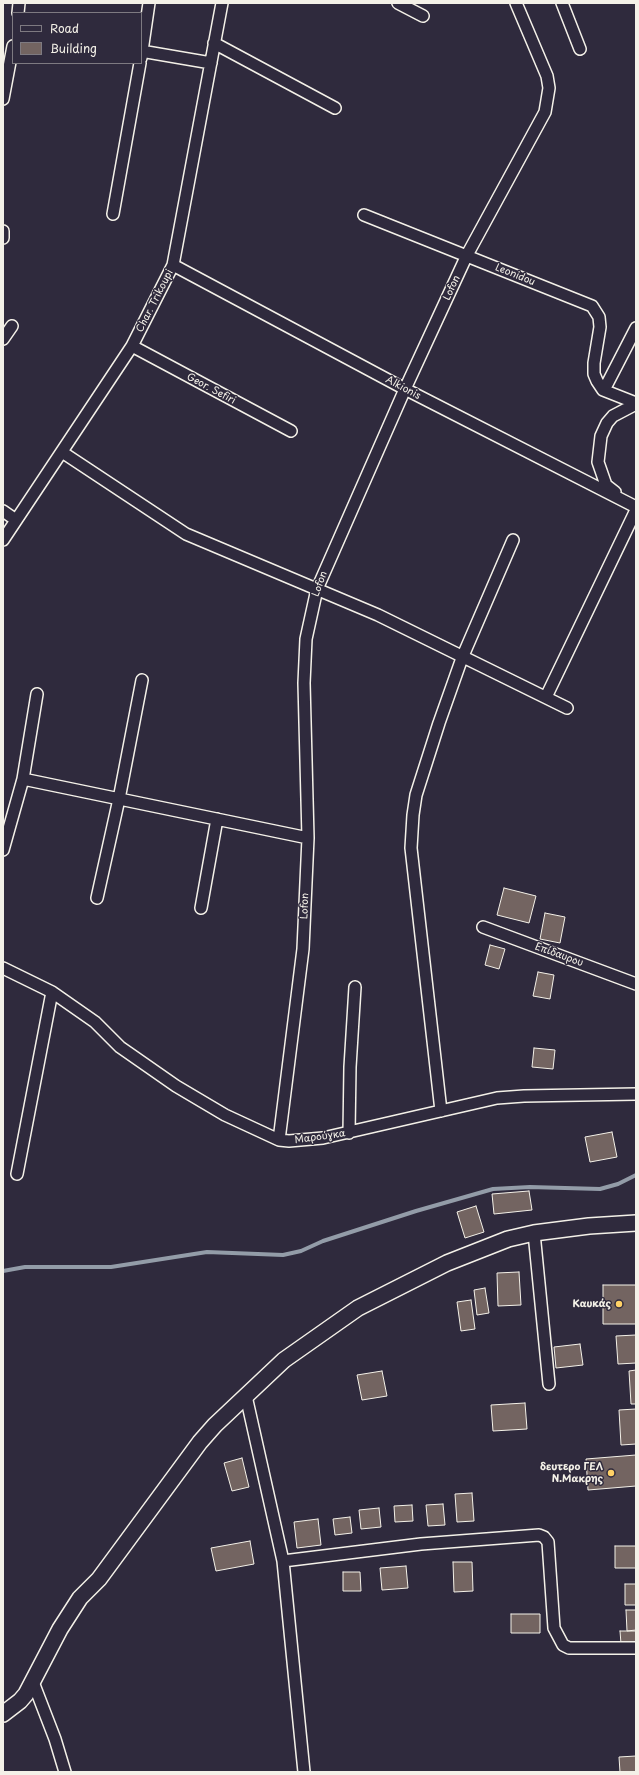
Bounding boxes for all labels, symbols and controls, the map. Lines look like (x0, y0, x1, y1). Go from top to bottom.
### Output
legend (12, 12, 142, 64)
text: Road (50, 19, 79, 37)
text: Building (50, 39, 97, 57)
street label: Leonidou (493, 262, 537, 288)
street label: Char. Trikoupi (134, 268, 176, 334)
street label: Lofon (441, 274, 463, 302)
street label: Geor. Sefiri (184, 371, 238, 407)
street label: Alkionis (383, 374, 423, 402)
street label: Lofon (310, 570, 330, 598)
street label: Lofon (299, 893, 311, 919)
street label: Επίδαυρου (533, 941, 585, 969)
street label: Μαρούγκα (294, 1127, 346, 1147)
place label: Καυκάς (573, 1298, 611, 1310)
marker: Καυκάς (614, 1299, 624, 1309)
place label: δευτερο ΓΕΛ Ν.Μακρης (540, 1461, 603, 1484)
marker: δευτερο ΓΕΛ Ν.Μακρης (606, 1468, 616, 1478)

